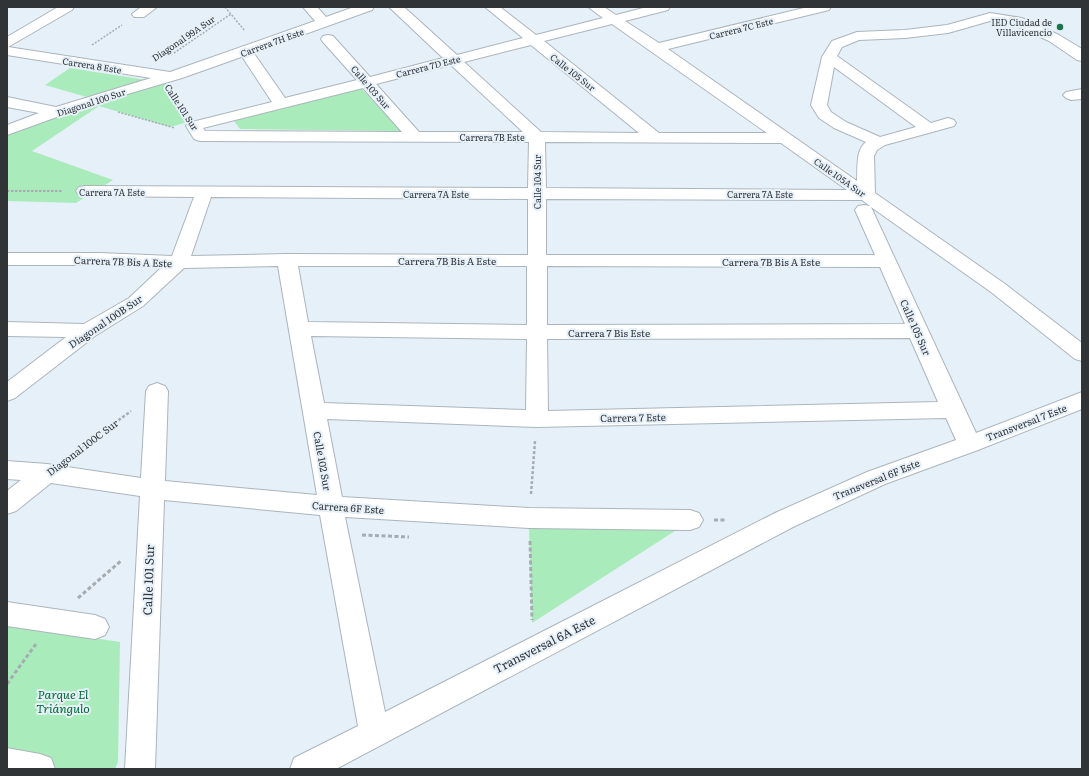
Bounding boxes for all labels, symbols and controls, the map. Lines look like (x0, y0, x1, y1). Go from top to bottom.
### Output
street label: Diagonal 99A Sur (149, 11, 218, 64)
street label: Carrera 7C Este (708, 13, 775, 43)
place label: IED Ciudad de Villavicencio (991, 15, 1052, 39)
marker: IED Ciudad de Villavicencio (1055, 22, 1065, 32)
street label: Carrera 7H Este (238, 24, 306, 60)
street label: Calle 105 Sur (547, 50, 599, 95)
street label: Carrera 7D Este (394, 51, 462, 81)
street label: Carrera 8 Este (61, 53, 123, 77)
street label: Calle 103 Sur (348, 62, 395, 113)
street label: Calle 101 Sur (162, 81, 203, 134)
street label: Diagonal 100 Sur (55, 84, 128, 120)
street label: Carrera 7B Este (459, 130, 525, 144)
street label: Calle 104 Sur (530, 154, 544, 209)
street label: Calle 105A Sur (811, 154, 869, 201)
street label: Carrera 7A Este (79, 185, 145, 199)
street label: Carrera 7A Este (403, 187, 469, 201)
street label: Carrera 7A Este (727, 187, 793, 201)
street label: Carrera 7B Bis A Este (74, 252, 172, 270)
street label: Carrera 7B Bis A Este (398, 253, 496, 268)
street label: Carrera 7B Bis A Este (722, 254, 820, 269)
street label: Diagonal 100B Sur (65, 291, 145, 351)
street label: Calle 105 Sur (897, 297, 935, 358)
street label: Carrera 7 Bis Este (568, 325, 650, 340)
street label: Transversal 7 Este (983, 400, 1069, 444)
street label: Carrera 7 Este (600, 409, 666, 425)
street label: Diagonal 100C Sur (43, 415, 121, 479)
street label: Calle 102 Sur (310, 430, 336, 492)
street label: Transversal 6F Este (830, 455, 922, 503)
street label: Carrera 6F Este (311, 497, 385, 517)
street label: Calle 101 Sur (138, 544, 158, 616)
street label: Transversal 6A Este (490, 611, 598, 677)
park label: Parque El Triángulo (36, 685, 90, 717)

